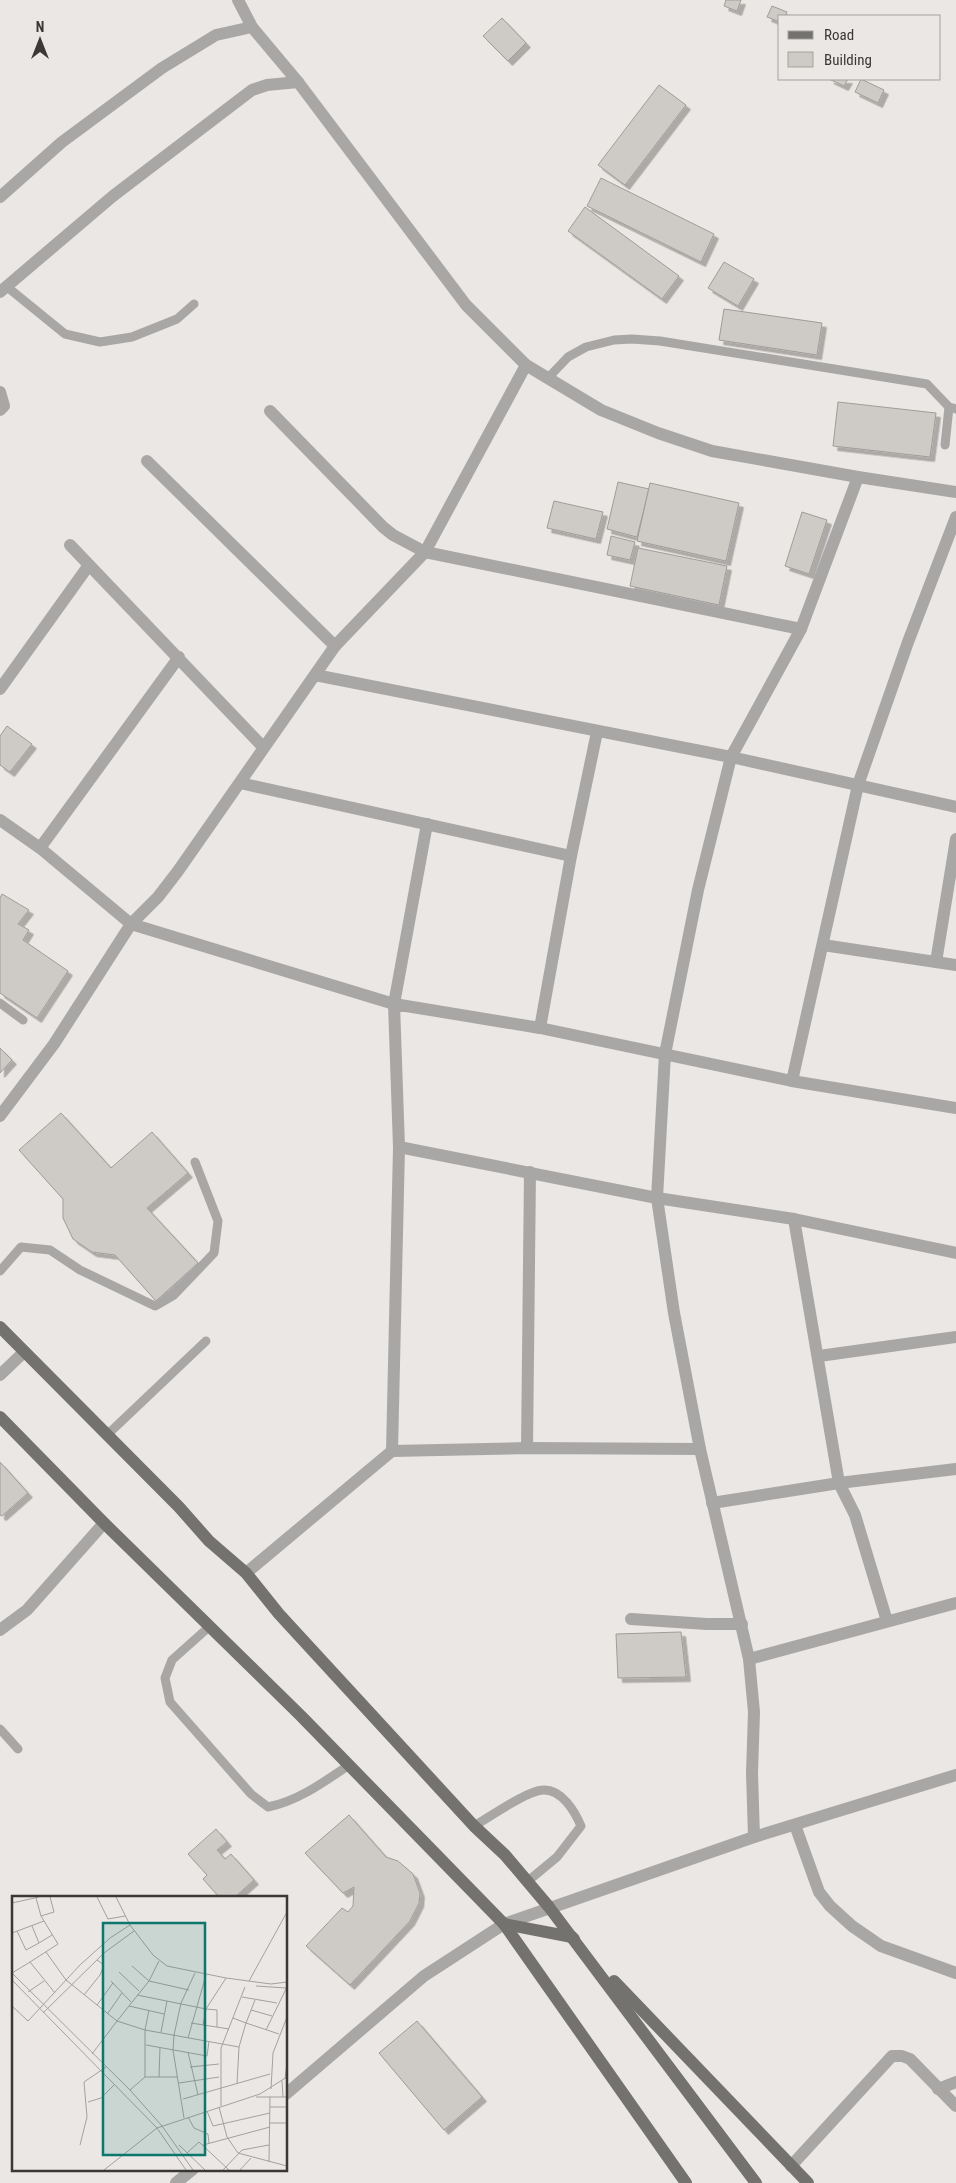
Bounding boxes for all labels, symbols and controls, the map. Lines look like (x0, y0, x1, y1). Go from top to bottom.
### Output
north arrow (15, 15, 65, 65)
legend (778, 15, 941, 80)
text: N (36, 19, 44, 35)
text: Road (824, 26, 854, 44)
text: Building (824, 51, 872, 69)
inset map (12, 1896, 288, 2170)

